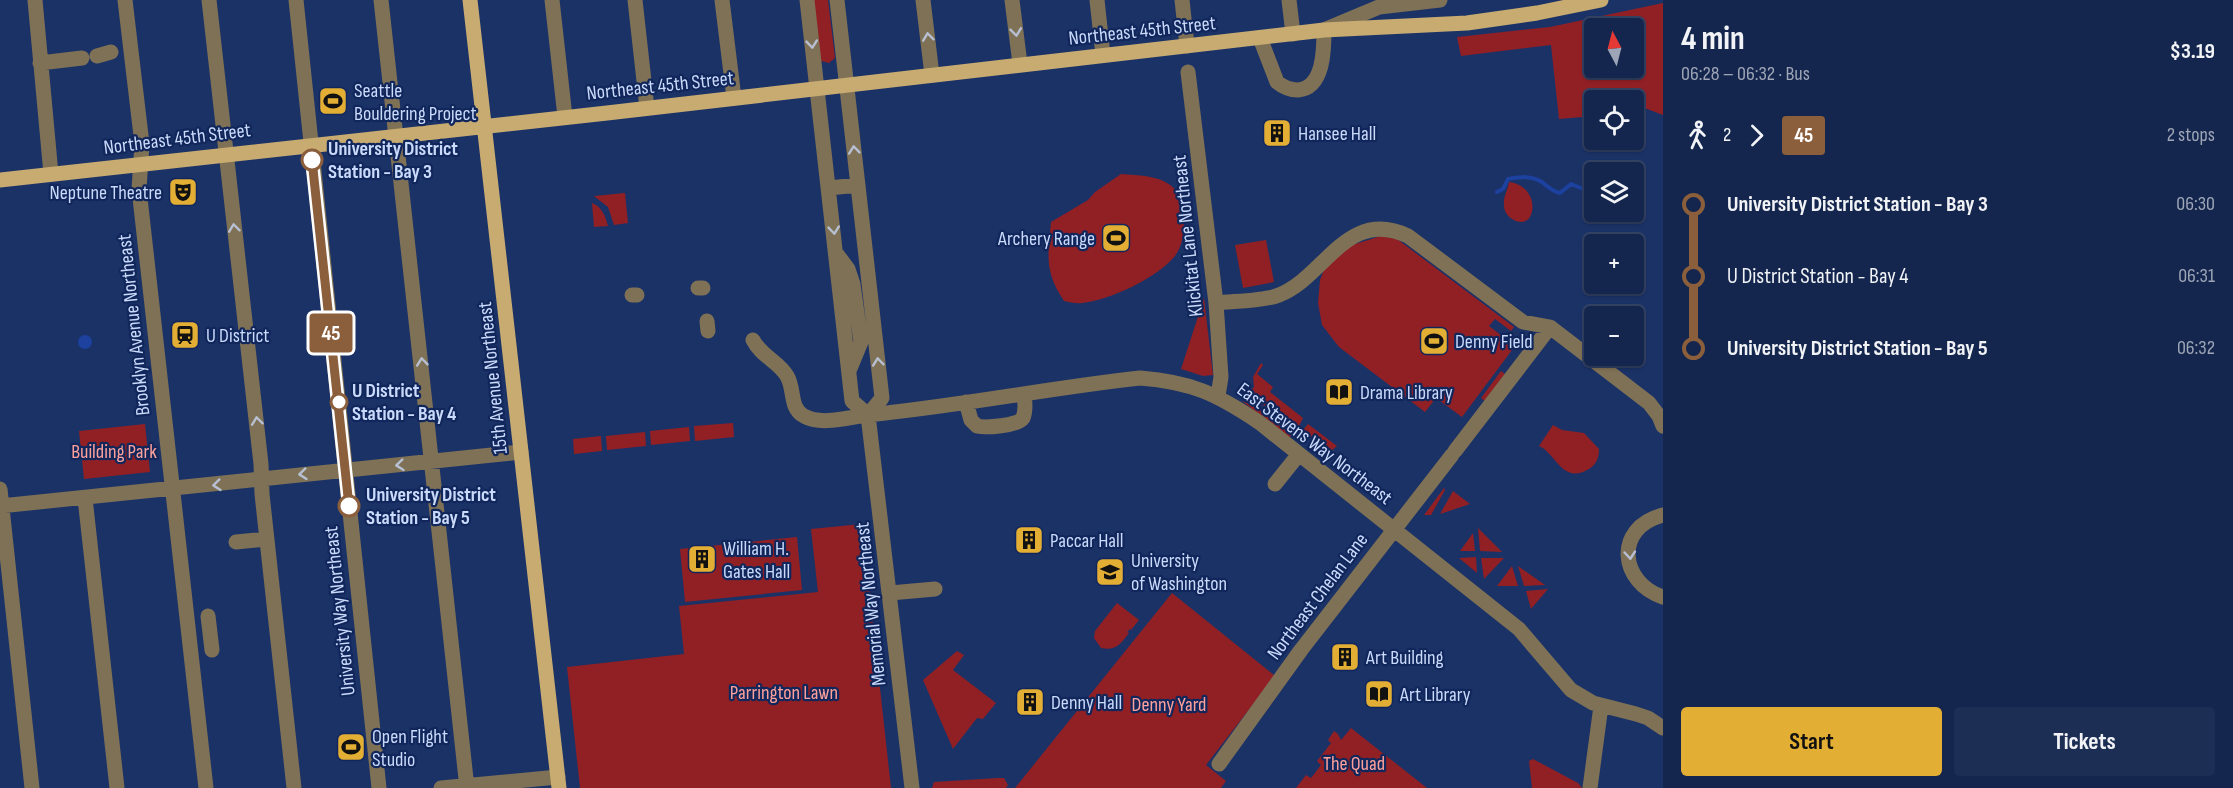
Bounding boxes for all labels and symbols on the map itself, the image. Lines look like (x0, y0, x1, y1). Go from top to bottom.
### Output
street label: Northeast 45th Street (1067, 11, 1217, 51)
north arrow (1584, 18, 1644, 78)
one-way arrow (1009, 27, 1022, 37)
one-way arrow (922, 33, 934, 42)
one-way arrow (805, 40, 818, 49)
street label: Northeast 45th Street (585, 66, 735, 106)
place label: Seattle Bouldering Project (354, 79, 477, 126)
sports icon: Seattle Bouldering Project (317, 85, 349, 117)
building icon: Hansee Hall (1261, 117, 1293, 149)
street label: Northeast 45th Street (102, 118, 252, 160)
place label: Hansee Hall (1298, 122, 1376, 146)
place label: University District Station - Bay 3 (328, 137, 458, 184)
one-way arrow (848, 146, 861, 155)
marker: University District Station - Bay 3 (301, 149, 323, 171)
street label: Klickitat Lane Northeast (1168, 154, 1208, 318)
theatre icon: Neptune Theatre (167, 176, 199, 208)
place label: Neptune Theatre (49, 181, 162, 205)
sports icon: Archery Range (1100, 222, 1132, 254)
one-way arrow (229, 223, 241, 232)
one-way arrow (827, 226, 839, 235)
place label: Archery Range (997, 227, 1095, 251)
street label: Brooklyn Avenue Northeast (113, 233, 155, 417)
street label: 15th Avenue Northeast (473, 301, 513, 455)
line badge: 45 (304, 314, 358, 352)
station icon: U District (169, 319, 201, 351)
place label: U District (206, 324, 269, 348)
sports icon: Denny Field (1418, 325, 1450, 357)
place label: Denny Field (1455, 330, 1533, 354)
one-way arrow (416, 357, 429, 366)
one-way arrow (872, 357, 884, 366)
library icon: Drama Library (1323, 376, 1355, 408)
street label: East Stevens Way Northeast (1232, 378, 1397, 510)
place label: U District Station - Bay 4 (352, 379, 456, 426)
place label: Drama Library (1360, 381, 1453, 405)
marker: U District Station - Bay 4 (330, 393, 348, 411)
one-way arrow (251, 417, 263, 426)
park label: Building Park (71, 440, 157, 464)
one-way arrow (396, 458, 405, 471)
one-way arrow (299, 467, 308, 480)
one-way arrow (213, 478, 222, 490)
place label: University District Station - Bay 5 (366, 483, 496, 530)
marker: University District Station - Bay 5 (338, 495, 360, 517)
street label: Memorial Way Northeast (850, 521, 892, 687)
building icon: Paccar Hall (1013, 524, 1045, 556)
street label: University Way Northeast (319, 525, 361, 697)
street label: Northeast Chelan Lane (1262, 528, 1373, 665)
place label: Paccar Hall (1050, 529, 1123, 553)
place label: William H. Gates Hall (723, 537, 790, 584)
building icon: William H. Gates Hall (686, 543, 718, 575)
place label: University of Washington (1131, 549, 1227, 596)
one-way arrow (1623, 550, 1636, 559)
school or university icon: University of Washington (1094, 556, 1126, 588)
building icon: Art Building (1329, 641, 1361, 673)
place label: Art Building (1365, 646, 1444, 670)
library icon: Art Library (1363, 678, 1395, 710)
park label: Parrington Lawn (730, 681, 838, 705)
place label: Art Library (1399, 683, 1471, 707)
building icon: Denny Hall (1014, 686, 1046, 718)
place label: Denny Hall (1051, 691, 1122, 715)
park label: Denny Yard (1132, 693, 1206, 717)
place label: Open Flight Studio (372, 725, 448, 772)
sports icon: Open Flight Studio (335, 731, 367, 763)
park label: The Quad (1323, 752, 1385, 776)

